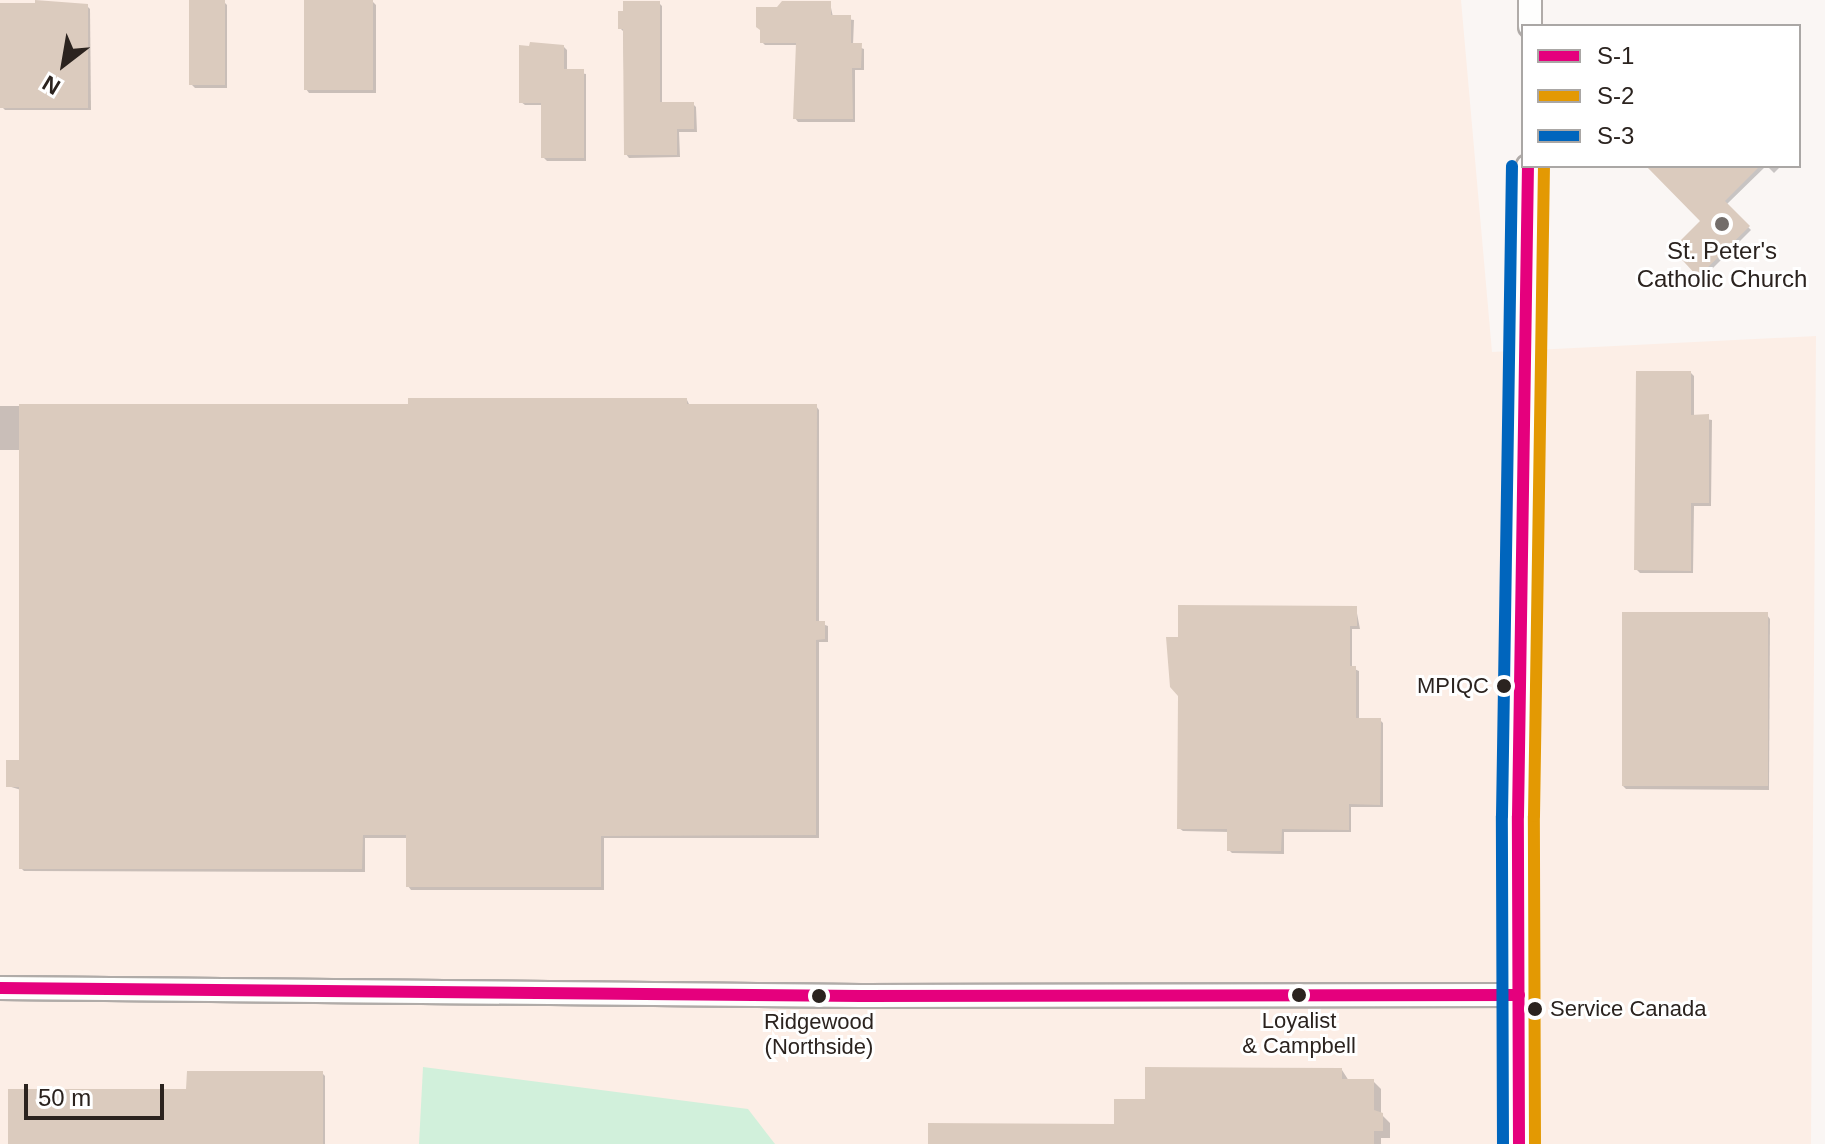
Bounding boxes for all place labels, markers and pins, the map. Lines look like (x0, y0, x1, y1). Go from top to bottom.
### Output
marker: St. Peter's Catholic Church (1713, 215, 1731, 233)
place label: St. Peter's Catholic Church (1637, 237, 1807, 293)
place label: MPIQC (1417, 673, 1489, 699)
marker: MPIQC (1496, 678, 1512, 694)
marker: Loyalist & Campbell (1291, 987, 1307, 1003)
marker: Ridgewood (Northside) (811, 988, 827, 1004)
place label: Service Canada (1550, 996, 1707, 1022)
marker: Service Canada (1527, 1001, 1543, 1017)
place label: Loyalist & Campbell (1242, 1007, 1356, 1058)
place label: Ridgewood (Northside) (764, 1008, 874, 1060)

